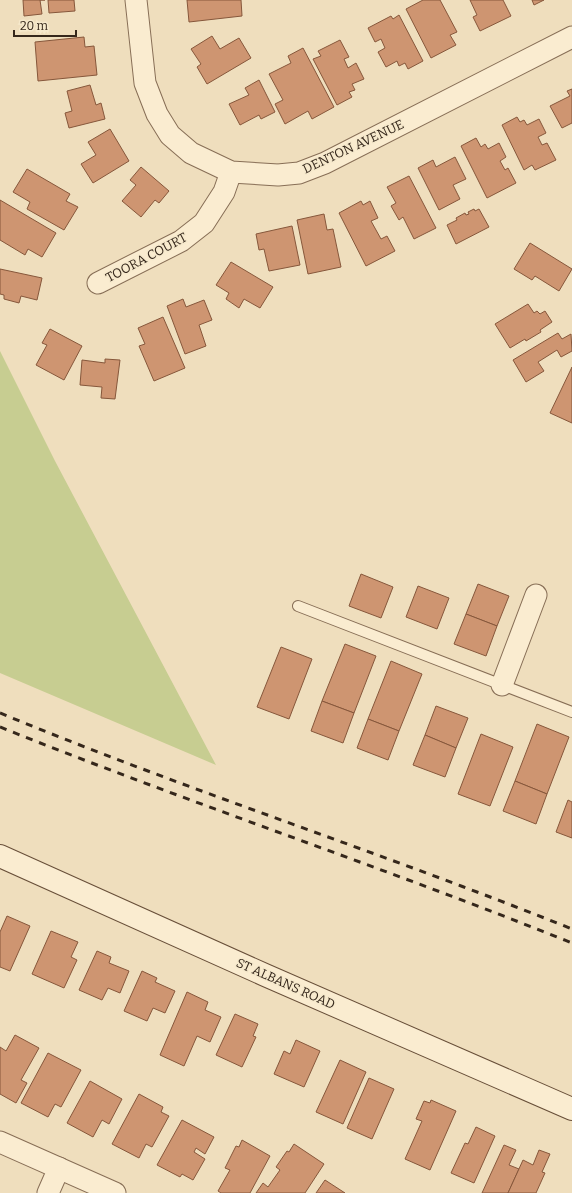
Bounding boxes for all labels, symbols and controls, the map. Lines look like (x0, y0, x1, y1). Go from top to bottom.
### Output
scale bar (14, 12, 76, 38)
text: 20 m (20, 19, 49, 33)
street label: DENTON AVENUE (300, 116, 406, 176)
street label: TOORA COURT (103, 230, 190, 285)
street label: ST ALBANS ROAD (234, 955, 338, 1012)

